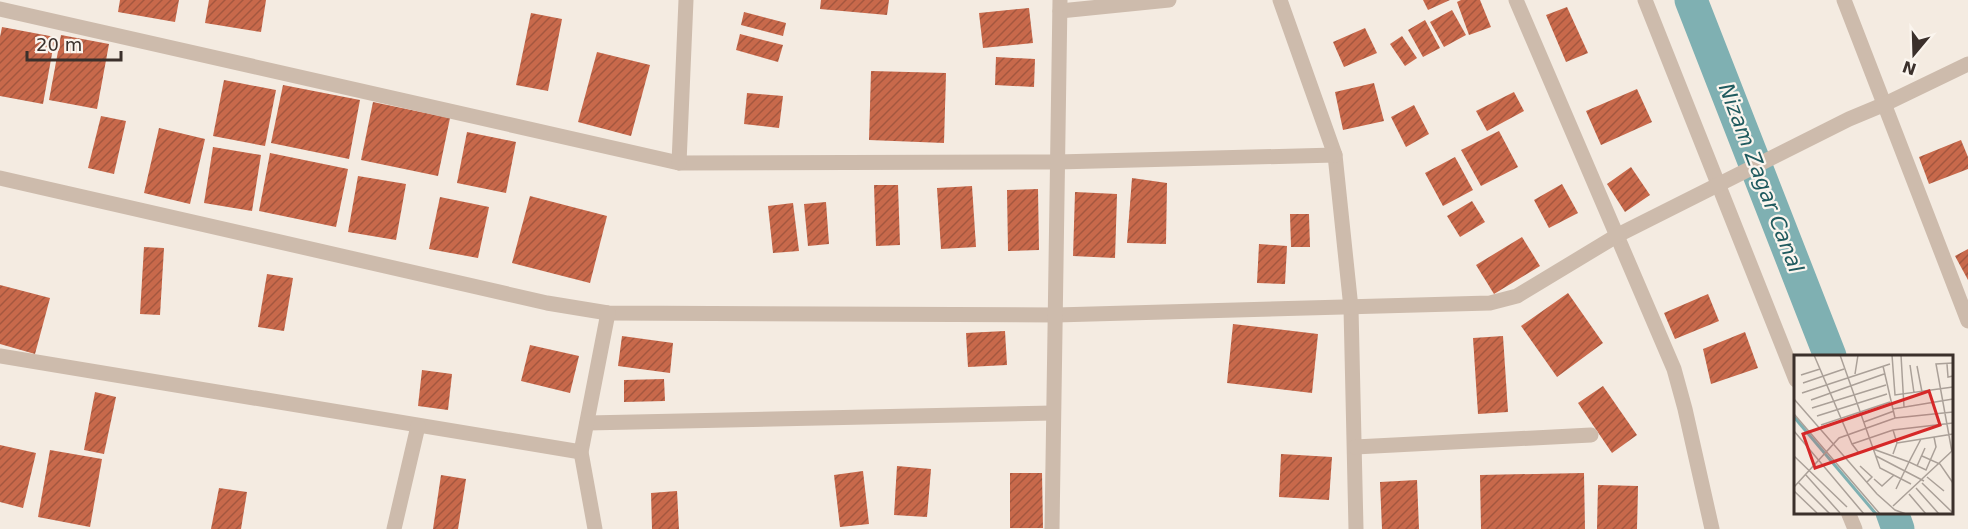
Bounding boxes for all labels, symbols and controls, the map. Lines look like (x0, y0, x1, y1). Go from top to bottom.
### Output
scale bar (27, 24, 122, 62)
north arrow (1884, 24, 1944, 84)
text: 20 m (36, 34, 82, 55)
text: N (1900, 57, 1919, 79)
water label: Nizam Zagar Canal (1714, 80, 1808, 276)
inset map (1794, 355, 1953, 514)

